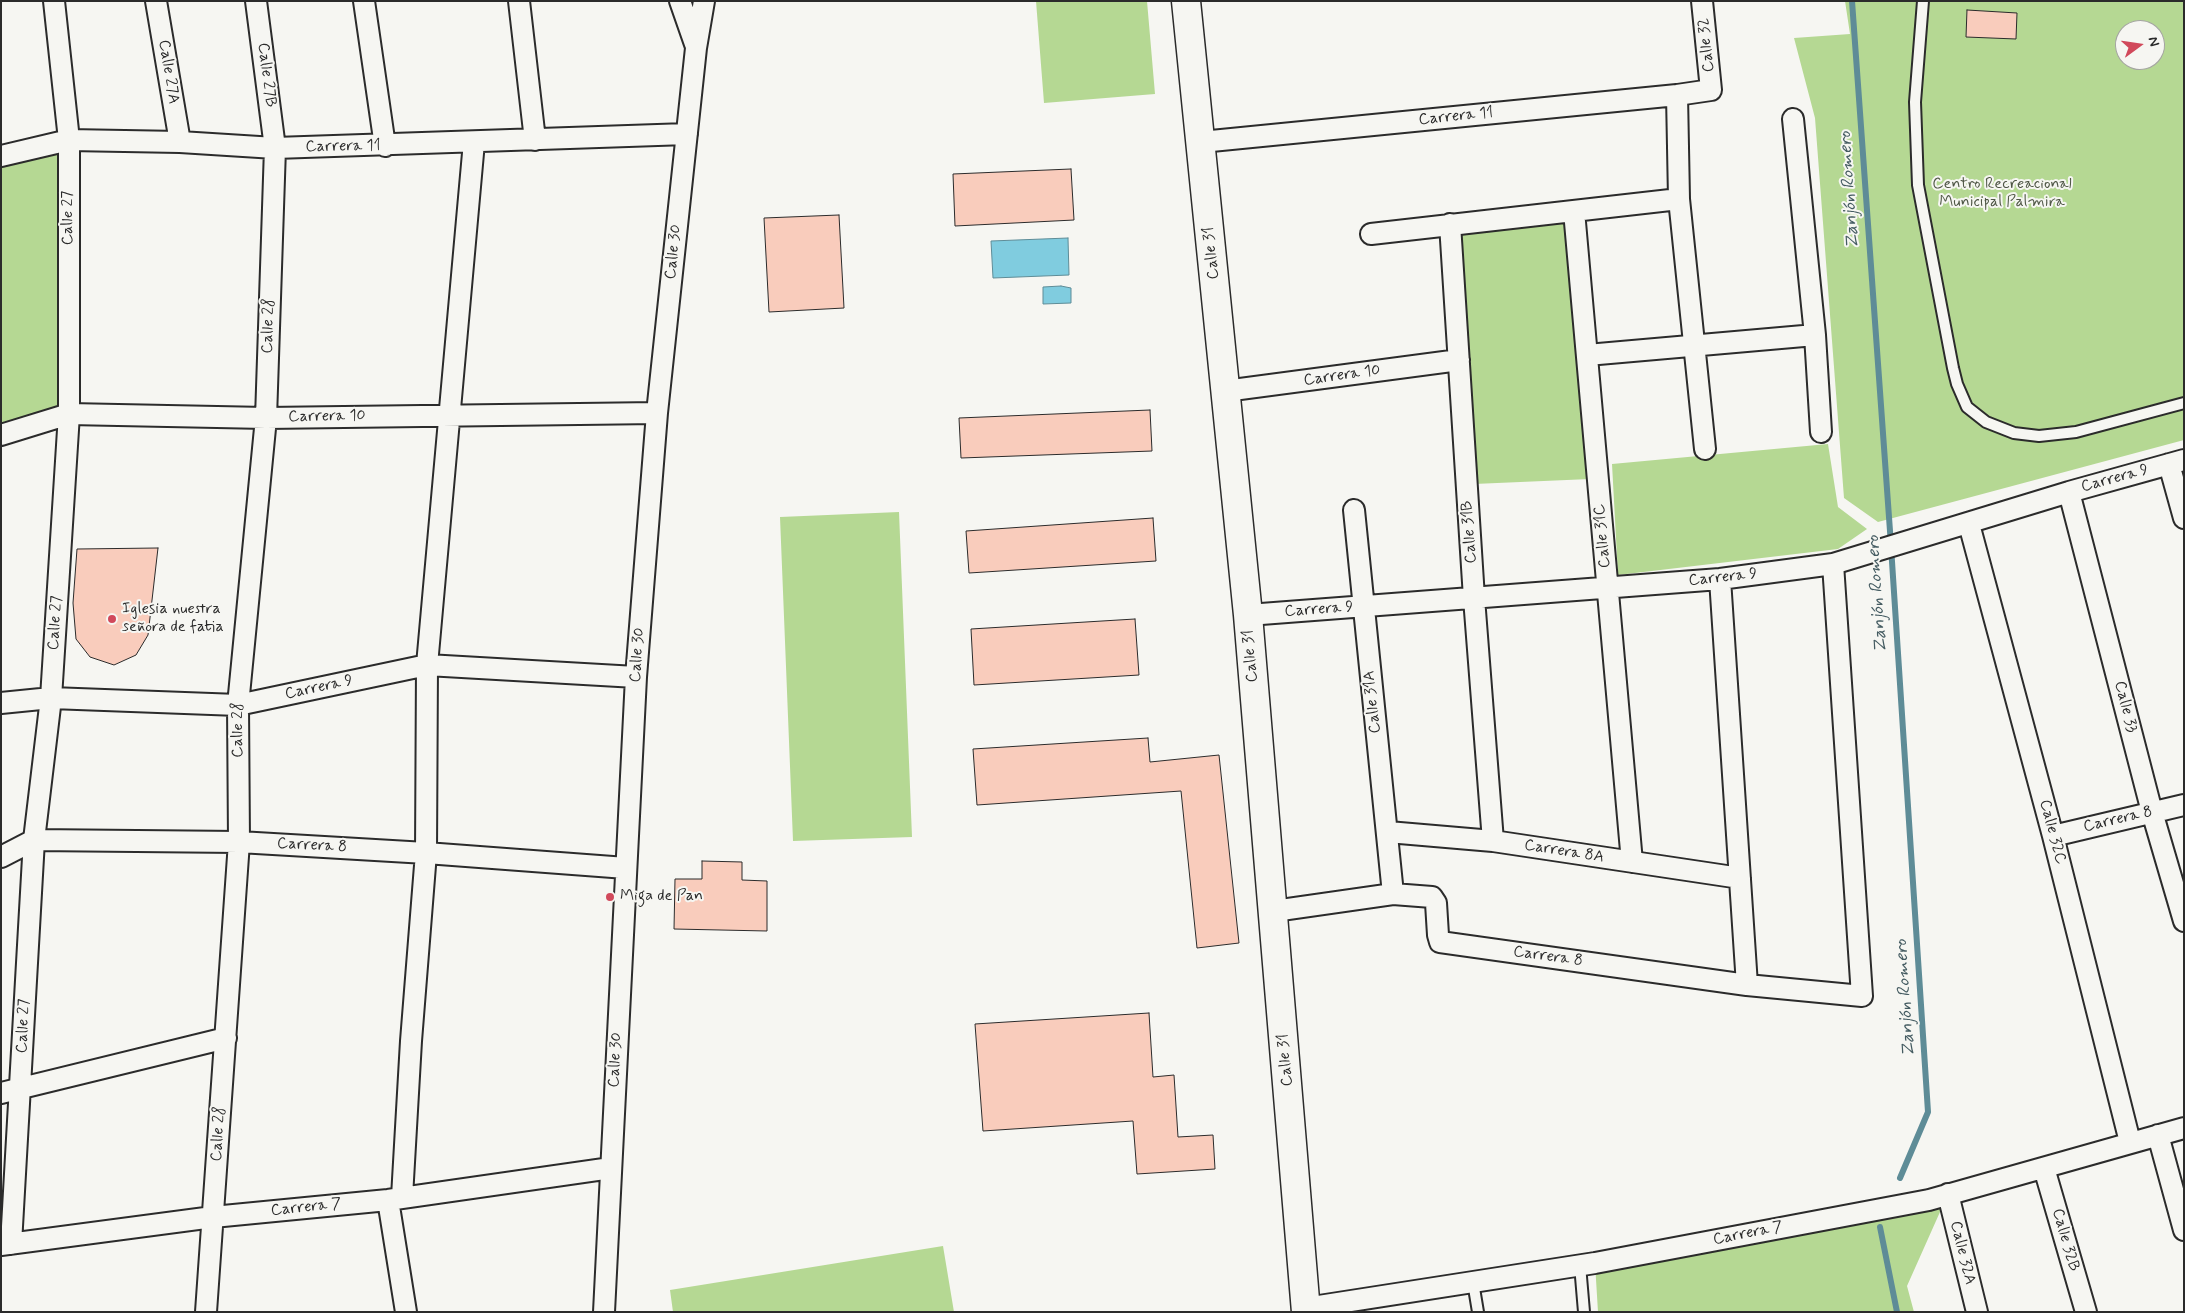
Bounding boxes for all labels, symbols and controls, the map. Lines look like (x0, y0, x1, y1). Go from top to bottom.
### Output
street label: Calle 32 (1695, 17, 1719, 73)
north arrow (2115, 20, 2165, 70)
text: N (2144, 35, 2163, 48)
street label: Calle 27A (153, 38, 183, 106)
street label: Calle 27B (253, 42, 279, 108)
street label: Carrera 11 (1418, 104, 1494, 130)
water label: Zanjón Romero (1835, 131, 1865, 249)
street label: Carrera 11 (305, 137, 381, 157)
park label: Centro Recreacional Municipal Palmira (1932, 175, 2072, 213)
street label: Calle 27 (59, 191, 79, 245)
street label: Calle 30 (662, 224, 686, 280)
street label: Calle 31 (1200, 226, 1224, 280)
street label: Calle 28 (258, 298, 280, 354)
street label: Carrera 10 (1302, 361, 1382, 391)
street label: Carrera 10 (288, 407, 366, 427)
street label: Carrera 9 (2079, 461, 2151, 497)
street label: Calle 31B (1458, 500, 1482, 564)
street label: Calle 31C (1591, 503, 1615, 569)
water label: Zanjón Romero (1863, 535, 1893, 653)
street label: Carrera 9 (1688, 565, 1758, 591)
street label: Calle 27 (45, 595, 67, 651)
street label: Carrera 9 (1284, 598, 1354, 622)
place label: Iglesia nuestra señora de fatia (122, 600, 224, 638)
marker: Iglesia nuestra señora de fatia (106, 613, 118, 625)
street label: Calle 30 (627, 627, 649, 683)
street label: Calle 31 (1239, 629, 1263, 683)
street label: Calle 31A (1360, 670, 1386, 734)
street label: Carrera 9 (283, 671, 355, 705)
street label: Calle 33 (2109, 679, 2141, 735)
street label: Calle 28 (229, 702, 249, 758)
street label: Calle 32C (2034, 798, 2070, 866)
street label: Carrera 8 (2082, 803, 2154, 837)
street label: Carrera 8 (276, 835, 348, 857)
street label: Carrera 8A (1523, 836, 1605, 868)
place label: Miga de Pan (620, 887, 703, 907)
marker: Miga de Pan (604, 891, 616, 903)
water label: Zanjón Romero (1891, 939, 1921, 1057)
street label: Carrera 8 (1512, 943, 1584, 971)
street label: Calle 27 (13, 998, 35, 1054)
street label: Calle 30 (605, 1032, 627, 1088)
street label: Calle 31 (1274, 1033, 1298, 1087)
street label: Calle 28 (207, 1106, 231, 1162)
street label: Carrera 7 (270, 1195, 342, 1221)
street label: Calle 32B (2047, 1206, 2083, 1274)
street label: Carrera 7 (1711, 1218, 1785, 1250)
street label: Calle 32A (1945, 1219, 1979, 1287)

